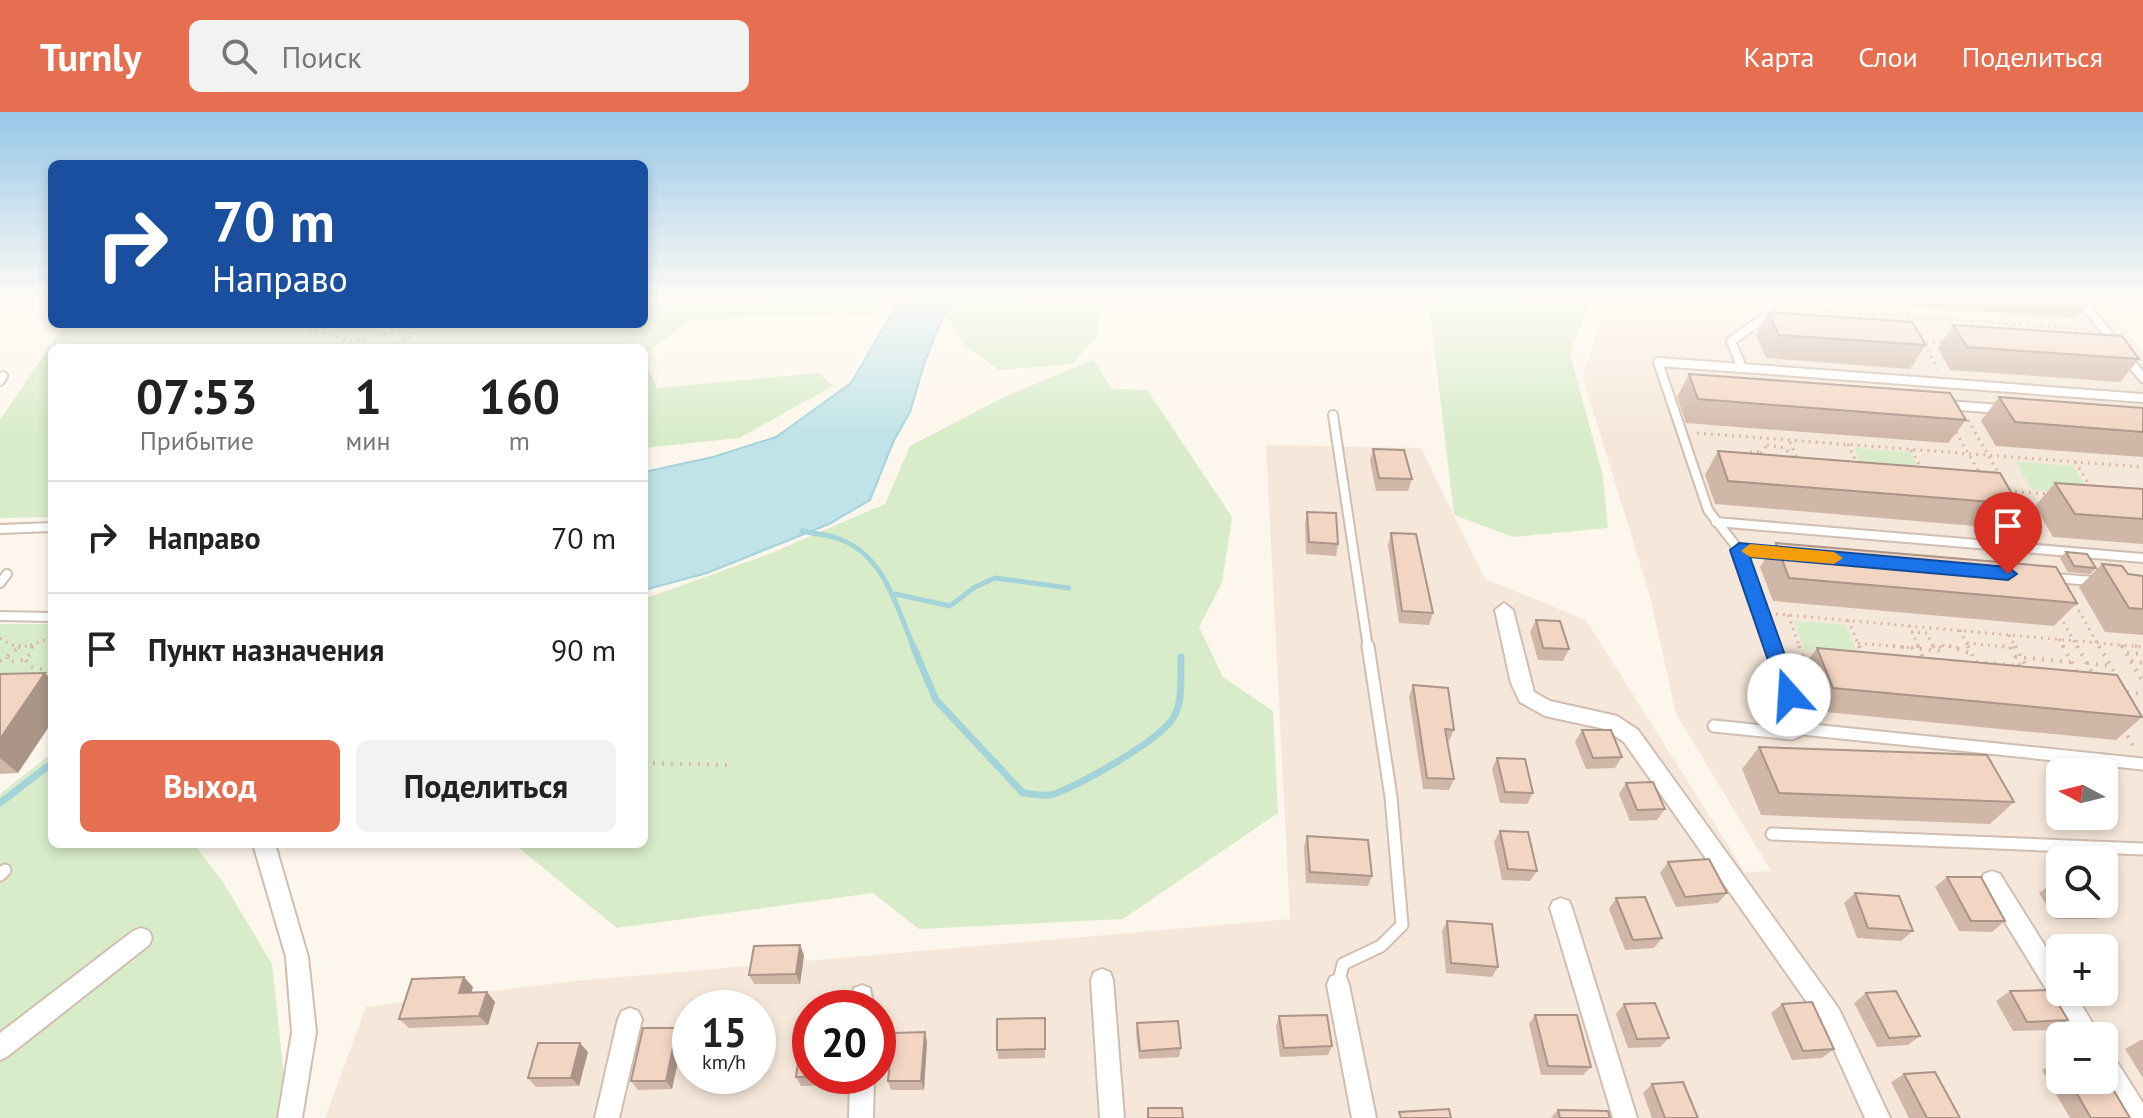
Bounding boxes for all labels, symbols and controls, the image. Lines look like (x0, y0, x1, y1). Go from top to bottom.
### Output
search box (189, 20, 749, 92)
text: Turnly (40, 32, 141, 81)
icon: search (217, 34, 261, 78)
text: Поиск (281, 37, 362, 76)
text: Карта (1744, 38, 1814, 75)
text: Слои (1858, 38, 1918, 75)
text: Поделиться (1962, 38, 2103, 75)
text: 70 m (212, 185, 335, 257)
icon: right (80, 192, 184, 296)
text: Направо (212, 255, 348, 302)
text: 07:53 (136, 365, 258, 427)
text: 1 (354, 365, 382, 427)
text: 160 (478, 365, 560, 427)
text: Прибытие (140, 424, 254, 457)
text: мин (346, 424, 391, 457)
text: m (509, 424, 530, 457)
pin (1974, 492, 2042, 574)
icon: arrive (1986, 504, 2030, 548)
icon: right (80, 515, 124, 559)
text: Направо (148, 518, 261, 557)
text: 70 m (551, 518, 616, 557)
icon: arrive (80, 627, 124, 671)
text: Пункт назначения (148, 630, 384, 669)
text: 90 m (551, 630, 616, 669)
position arrow (1747, 653, 1831, 737)
button: Выход (80, 740, 340, 832)
button: Поделиться (356, 740, 616, 832)
north arrow (2046, 758, 2118, 830)
map controls (2046, 758, 2118, 1094)
button: search (2046, 846, 2118, 918)
button: + (2046, 934, 2118, 1006)
speed limit sign: 20 (792, 990, 896, 1094)
text: 15 (701, 1006, 747, 1058)
button: − (2046, 1022, 2118, 1094)
text: km/h (702, 1049, 746, 1075)

